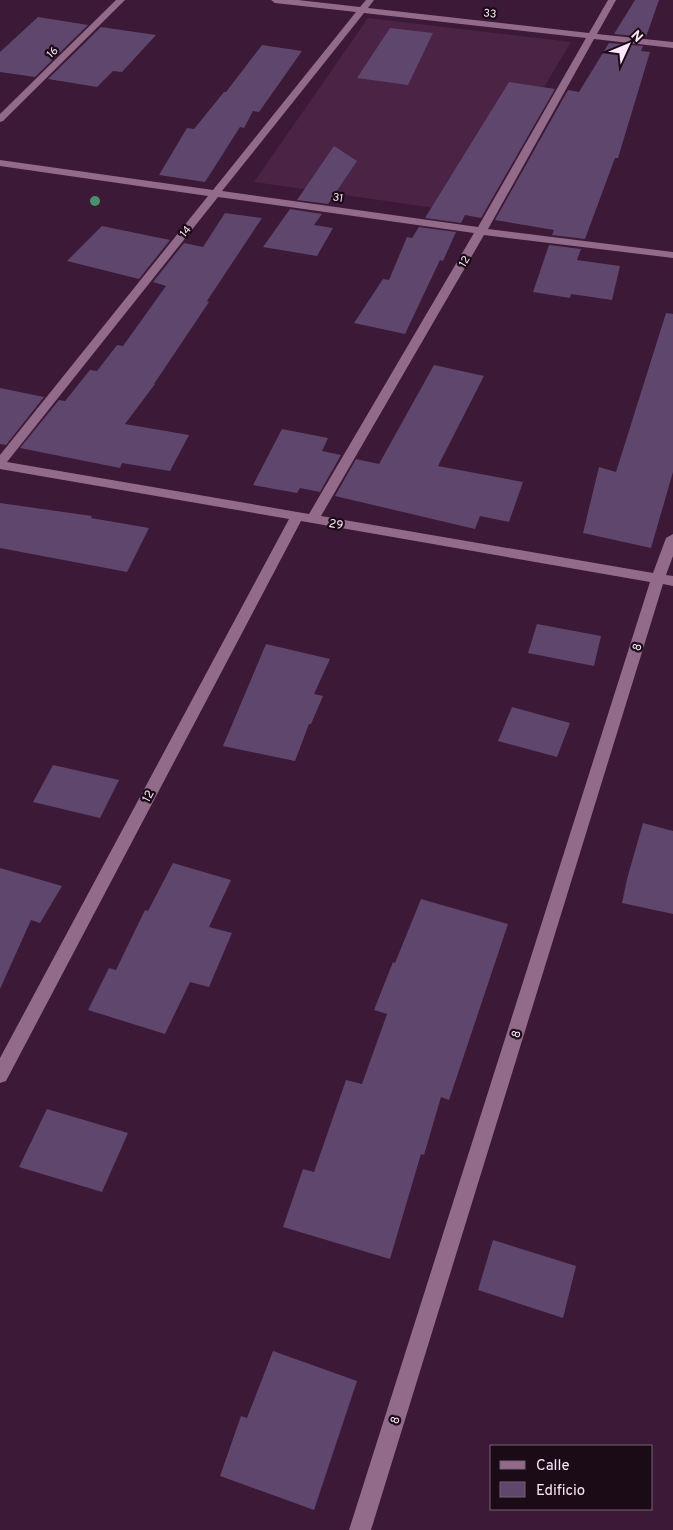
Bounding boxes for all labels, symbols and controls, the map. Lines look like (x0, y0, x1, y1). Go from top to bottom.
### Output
street label: 33 (483, 6, 497, 22)
north arrow (603, 20, 653, 70)
text: N (627, 27, 646, 47)
street label: 16 (44, 44, 61, 61)
street label: 31 (332, 190, 344, 206)
street label: 14 (177, 223, 195, 240)
street label: 12 (456, 253, 474, 270)
street label: 29 (327, 516, 344, 534)
street label: 8 (629, 641, 647, 653)
street label: 12 (139, 787, 159, 805)
street label: 8 (508, 1028, 526, 1040)
street label: 8 (387, 1414, 405, 1426)
legend (490, 1445, 653, 1510)
text: Calle (536, 1457, 570, 1476)
text: Edificio (536, 1482, 585, 1501)

